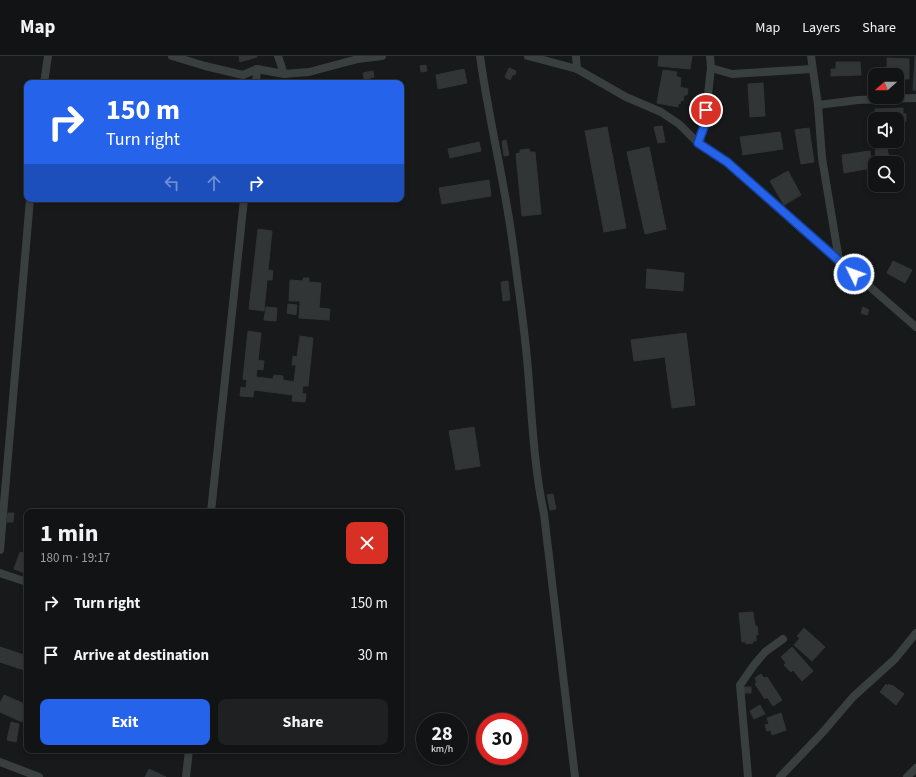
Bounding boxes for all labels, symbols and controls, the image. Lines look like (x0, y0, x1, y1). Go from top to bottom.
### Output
text: Map (20, 14, 55, 41)
text: Map (755, 18, 780, 38)
text: Layers (802, 18, 840, 38)
text: Share (862, 18, 896, 38)
north arrow (868, 68, 904, 104)
map controls (868, 68, 904, 192)
text: 150 m (106, 90, 180, 130)
pin (689, 93, 723, 127)
icon: right (40, 96, 92, 148)
icon: arrive (695, 99, 717, 121)
button: sound (868, 112, 904, 148)
text: Turn right (106, 127, 180, 152)
button: search (868, 156, 904, 192)
icon: left (161, 172, 183, 194)
icon: ahead (203, 172, 225, 194)
icon: right (245, 172, 267, 194)
position arrow (833, 253, 875, 295)
text: 1 min (40, 516, 98, 551)
button: close (346, 522, 388, 564)
text: 180 m · 19:17 (40, 549, 110, 567)
icon: right (40, 592, 62, 614)
text: Turn right (74, 593, 140, 614)
text: 150 m (350, 593, 388, 614)
icon: arrive (40, 644, 62, 666)
text: Arrive at destination (74, 645, 209, 666)
text: 30 m (358, 645, 388, 666)
button: Exit (40, 699, 210, 745)
button: Share (218, 699, 388, 745)
speed limit sign: 30 (476, 713, 528, 765)
text: 28 (431, 720, 453, 748)
text: km/h (431, 742, 453, 756)

